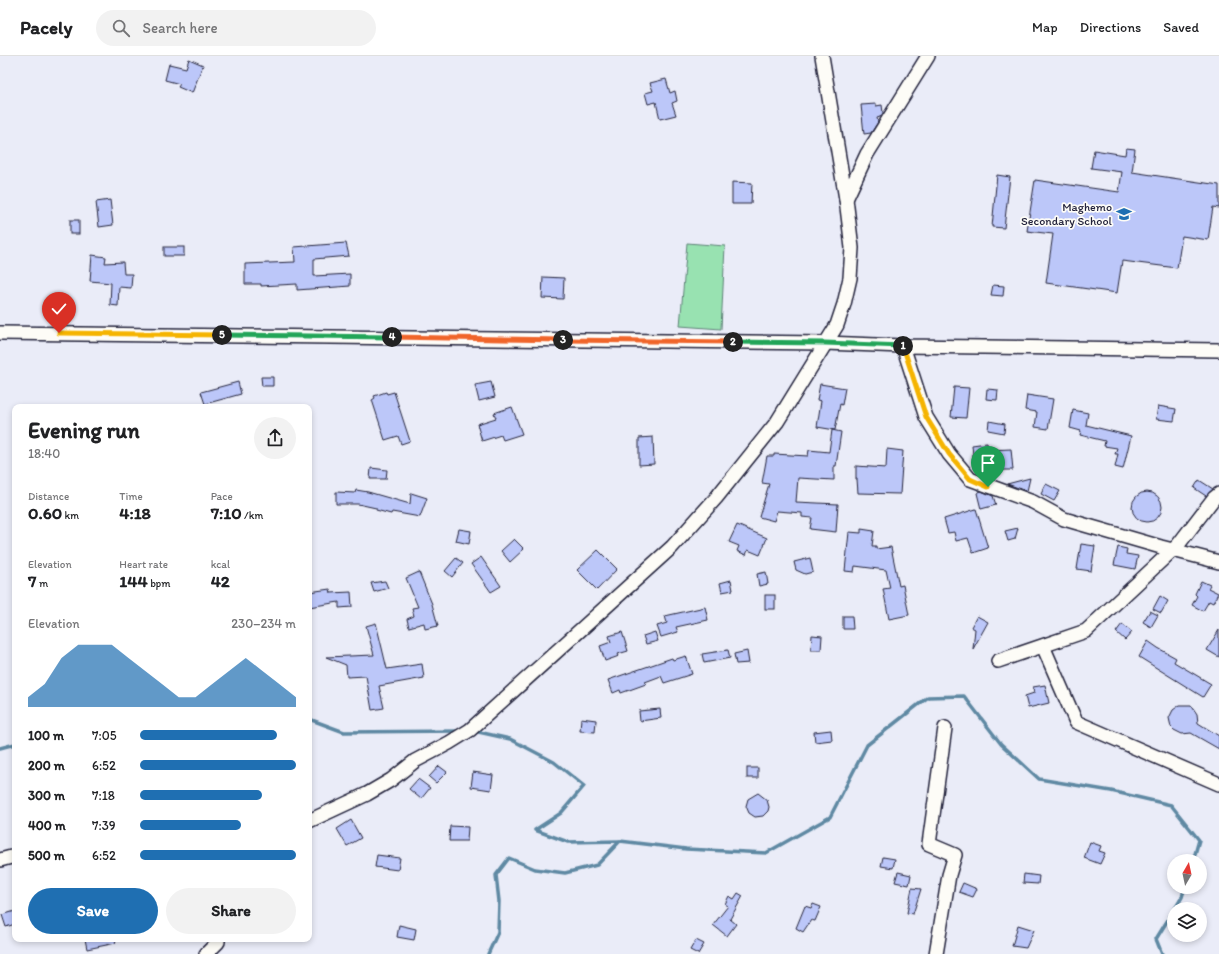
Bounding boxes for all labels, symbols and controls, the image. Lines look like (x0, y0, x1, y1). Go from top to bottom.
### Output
search box (96, 10, 376, 46)
text: Pacely (20, 16, 72, 39)
icon: search (110, 17, 132, 39)
text: Search here (142, 19, 218, 37)
text: Map (1032, 19, 1058, 36)
text: Directions (1080, 19, 1141, 36)
text: Saved (1163, 19, 1199, 36)
place label: Maghemo Secondary School (1021, 200, 1113, 228)
school or university icon: Maghemo Secondary School (1115, 205, 1133, 223)
pin (42, 292, 76, 333)
icon: check (48, 298, 70, 320)
pin: 5 (212, 325, 232, 345)
pin: 4 (382, 327, 402, 347)
text: 5 (219, 328, 225, 341)
text: 4 (389, 330, 395, 343)
pin: 3 (553, 330, 573, 350)
pin: 2 (723, 332, 743, 352)
text: 3 (560, 333, 566, 346)
text: 2 (730, 335, 736, 348)
pin: 1 (893, 336, 913, 356)
text: 1 (900, 339, 906, 352)
text: Evening run (28, 417, 140, 444)
button: share (254, 417, 296, 459)
text: 18:40 (28, 446, 60, 461)
pin (971, 446, 1005, 487)
icon: arrive (977, 452, 999, 474)
text: Distance (28, 490, 69, 503)
text: Time (119, 490, 143, 503)
text: Pace (211, 490, 233, 503)
text: 0.60 (28, 503, 62, 523)
text: 4:18 (119, 503, 151, 523)
text: 7:10 (211, 503, 242, 523)
text: km (62, 509, 79, 522)
text: /km (242, 509, 263, 522)
text: Elevation (28, 558, 72, 571)
text: Heart rate (119, 558, 168, 571)
text: kcal (211, 558, 230, 571)
text: 7 (28, 571, 36, 591)
text: 144 (119, 571, 148, 591)
text: 42 (211, 571, 230, 591)
text: m (36, 577, 48, 590)
text: bpm (148, 577, 171, 590)
text: Elevation (28, 616, 80, 631)
text: 230–234 m (231, 616, 296, 631)
text: 100 m (28, 728, 64, 743)
text: 7:05 (92, 728, 116, 743)
text: 200 m (28, 758, 65, 773)
text: 6:52 (92, 758, 116, 773)
text: 300 m (28, 788, 65, 803)
text: 7:18 (92, 788, 115, 803)
text: 400 m (28, 818, 66, 833)
text: 7:39 (92, 818, 116, 833)
text: 500 m (28, 848, 65, 863)
text: 6:52 (92, 848, 116, 863)
north arrow (1167, 854, 1207, 894)
map controls (1167, 854, 1207, 942)
button: Save (28, 888, 158, 934)
button: Share (166, 888, 296, 934)
button: layers (1167, 902, 1207, 942)

